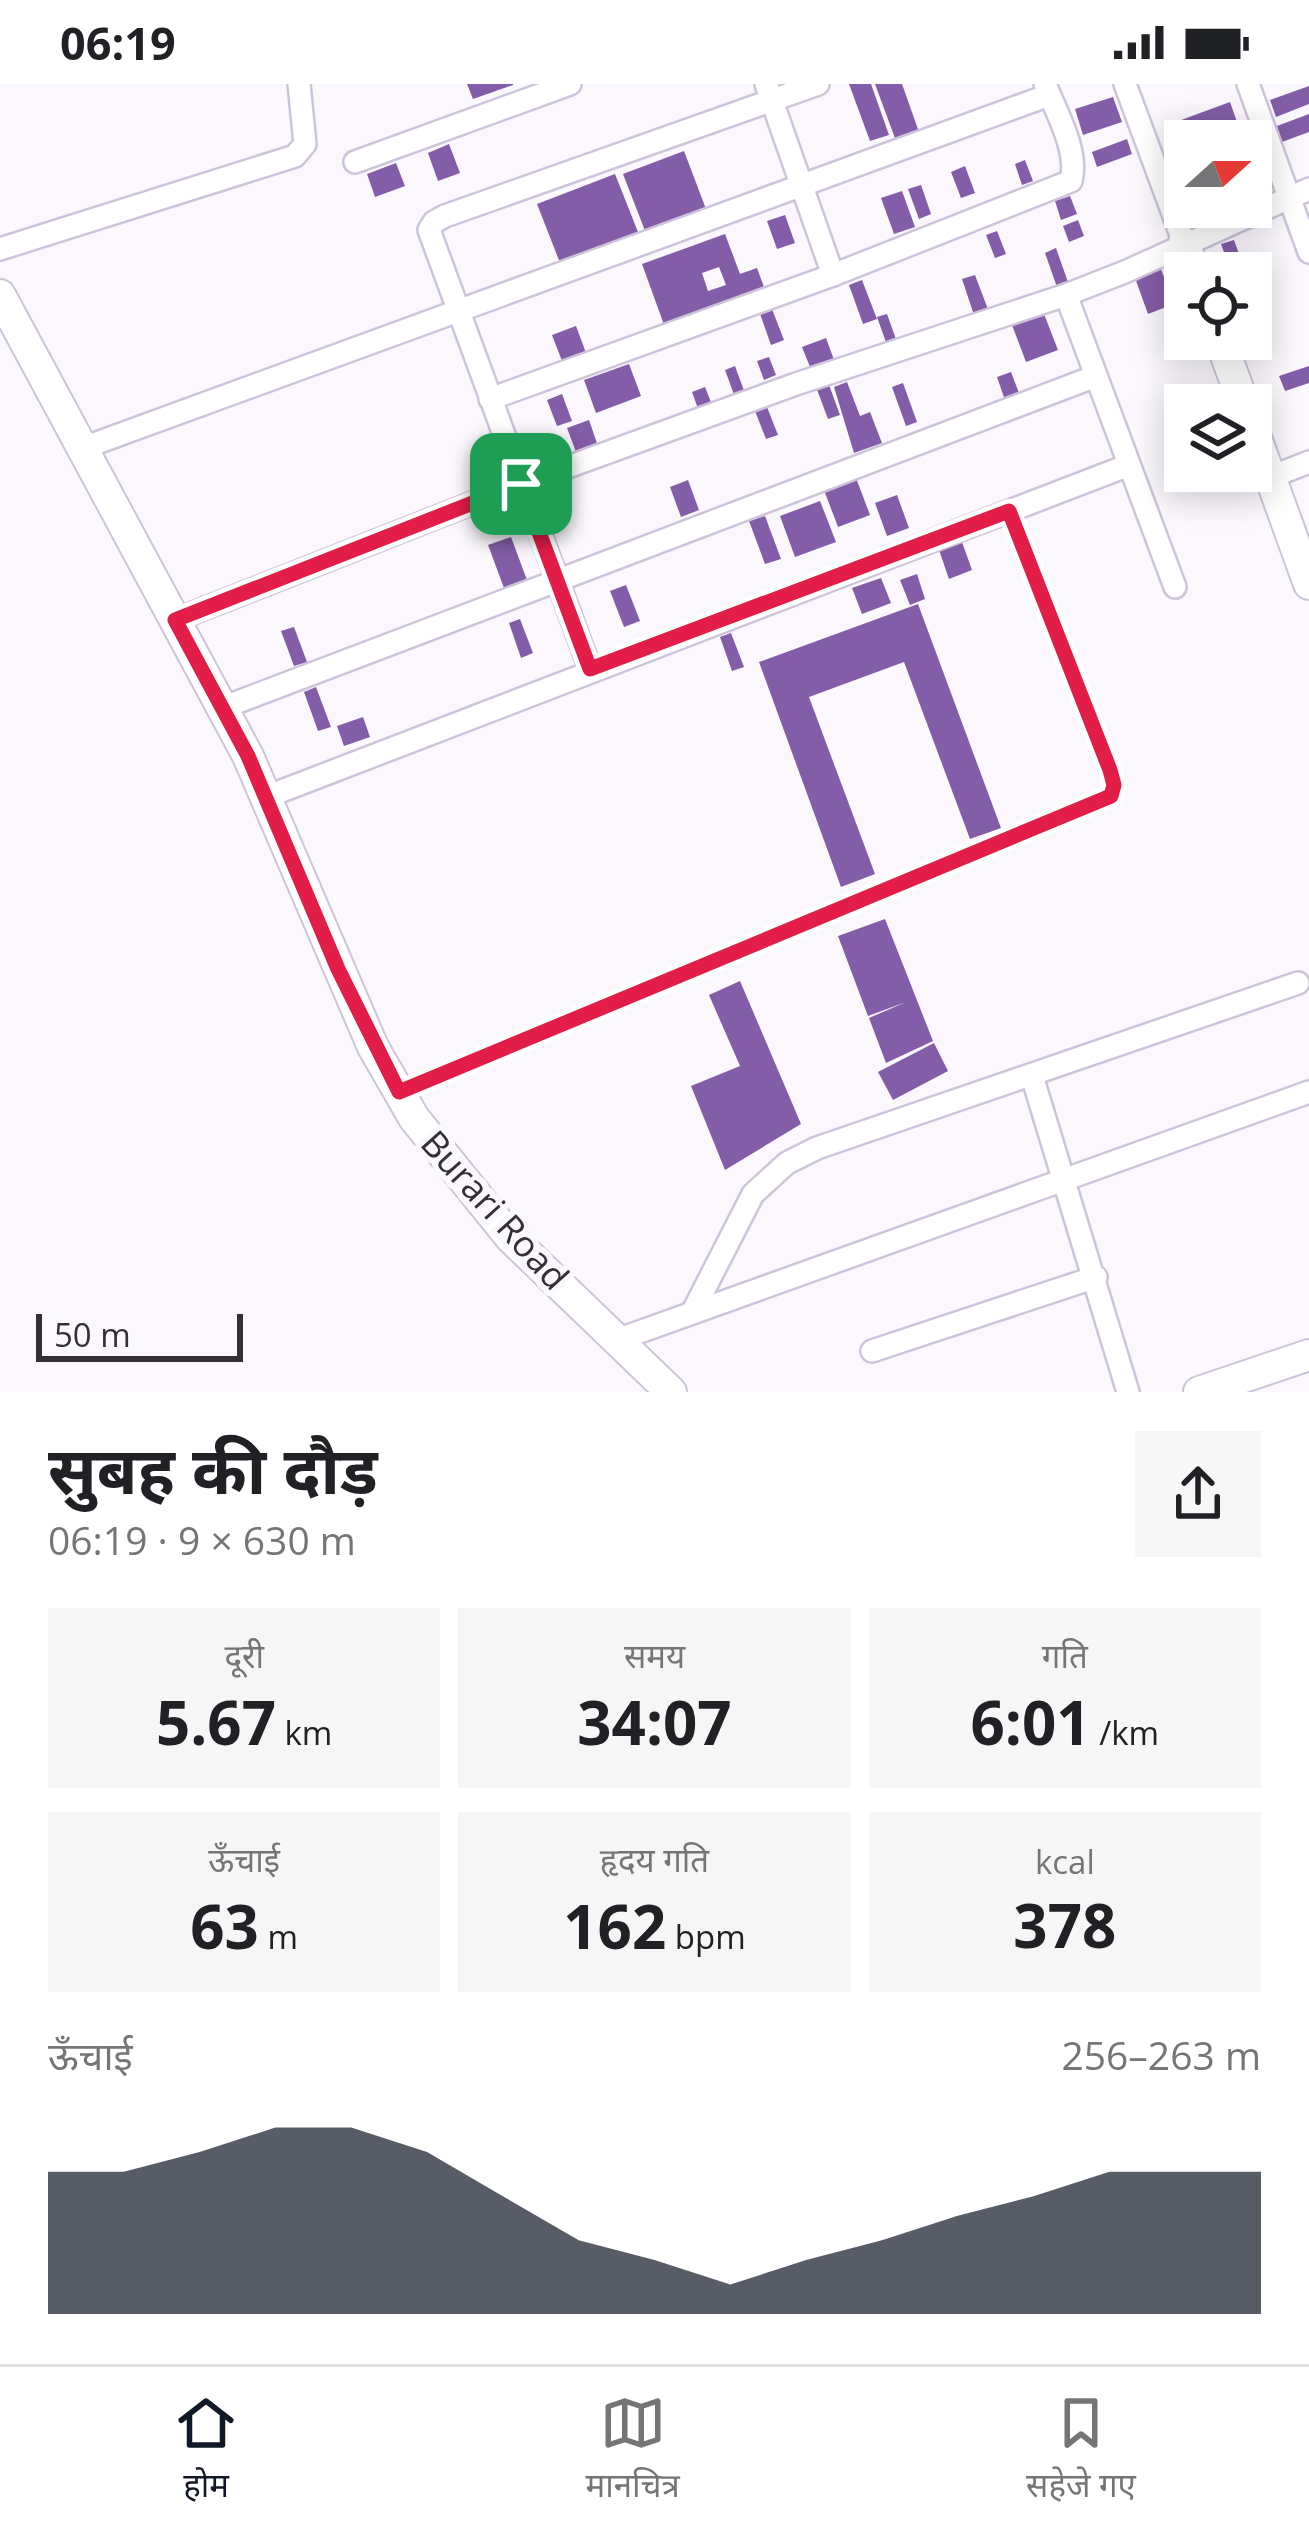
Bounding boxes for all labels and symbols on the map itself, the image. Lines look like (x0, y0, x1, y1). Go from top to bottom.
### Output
north arrow (1164, 120, 1272, 228)
pin (470, 433, 572, 535)
street label: Burari Road (411, 1119, 580, 1300)
scale bar (36, 1308, 243, 1361)

